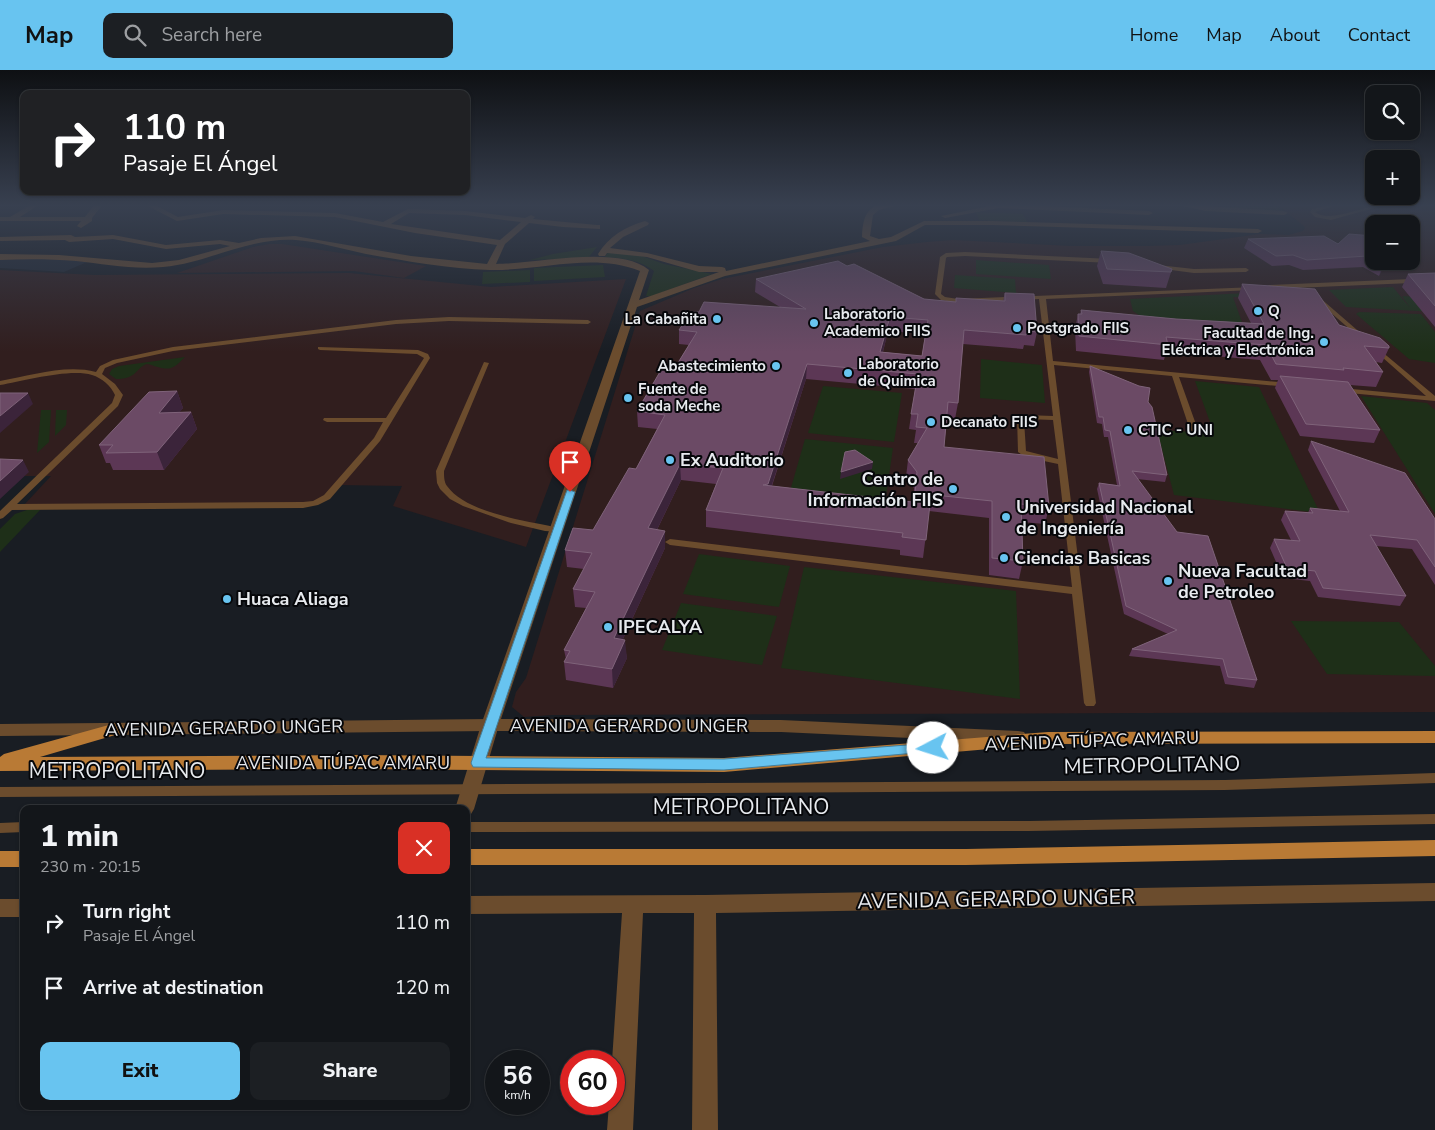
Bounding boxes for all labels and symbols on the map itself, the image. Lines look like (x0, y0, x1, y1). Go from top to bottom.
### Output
place label: Q (1268, 301, 1280, 321)
place label: Laboratorio Academico FIIS (824, 304, 930, 341)
marker: Q (1252, 305, 1264, 317)
place label: La Cabañita (624, 309, 707, 329)
marker: La Cabañita (711, 313, 723, 325)
marker: Laboratorio Academico FIIS (808, 317, 820, 329)
place label: Postgrado FIIS (1027, 318, 1129, 338)
marker: Postgrado FIIS (1011, 322, 1023, 334)
place label: Facultad de Ing. Eléctrica y Electrónica (1161, 323, 1314, 360)
marker: Facultad de Ing. Eléctrica y Electrónica (1318, 336, 1330, 348)
place label: Laboratorio de Quimica (858, 354, 939, 391)
place label: Abastecimiento (657, 356, 766, 376)
marker: Abastecimiento (770, 360, 782, 372)
marker: Laboratorio de Quimica (842, 367, 854, 379)
place label: Fuente de soda Meche (638, 379, 720, 416)
marker: Fuente de soda Meche (622, 392, 634, 404)
place label: Decanato FIIS (941, 412, 1037, 432)
marker: Decanato FIIS (925, 416, 937, 428)
place label: CTIC - UNI (1138, 420, 1213, 440)
marker: CTIC - UNI (1122, 424, 1134, 436)
pin (549, 441, 591, 492)
place label: Ex Auditorio (680, 448, 784, 472)
marker: Ex Auditorio (664, 454, 676, 466)
place label: Centro de Información FIIS (808, 467, 943, 512)
marker: Centro de Información FIIS (947, 483, 959, 495)
place label: Universidad Nacional de Ingeniería (1016, 495, 1193, 540)
marker: Universidad Nacional de Ingeniería (1000, 511, 1012, 523)
place label: Ciencias Basicas (1014, 546, 1151, 570)
marker: Ciencias Basicas (998, 552, 1010, 564)
place label: Nueva Facultad de Petroleo (1178, 559, 1307, 604)
marker: Nueva Facultad de Petroleo (1162, 575, 1174, 587)
place label: Huaca Aliaga (237, 587, 349, 611)
marker: Huaca Aliaga (221, 593, 233, 605)
place label: IPECALYA (618, 615, 703, 639)
marker: IPECALYA (602, 621, 614, 633)
street label: AVENIDA GERARDO UNGER (105, 714, 343, 742)
street label: AVENIDA GERARDO UNGER (510, 714, 748, 738)
position arrow (906, 721, 958, 773)
street label: AVENIDA TÚPAC AMARU (984, 725, 1200, 757)
street label: METROPOLITANO (1063, 749, 1241, 781)
street label: AVENIDA TÚPAC AMARU (236, 751, 450, 775)
street label: METROPOLITANO (29, 757, 205, 785)
street label: METROPOLITANO (653, 793, 829, 821)
street label: AVENIDA GERARDO UNGER (857, 883, 1135, 915)
speed limit sign: 60 (560, 1050, 625, 1115)

